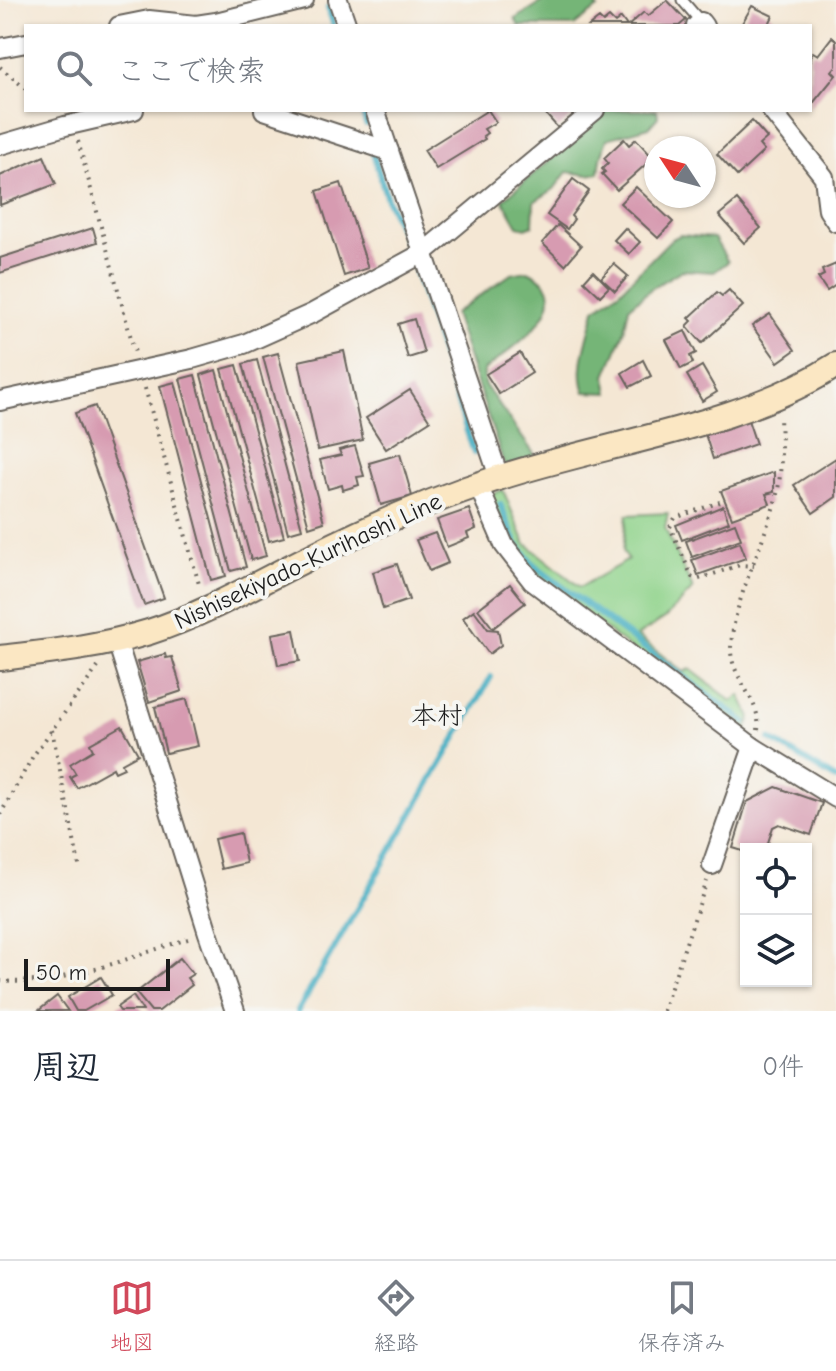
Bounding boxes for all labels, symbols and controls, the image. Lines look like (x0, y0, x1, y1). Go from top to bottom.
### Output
search box (24, 24, 812, 112)
icon: search (52, 46, 96, 90)
text: ここで検索 (116, 54, 266, 89)
north arrow (644, 136, 716, 208)
street label: Nishisekiyado-Kurihashi Line (170, 487, 446, 635)
district label: 本村 (411, 701, 463, 731)
map controls (740, 843, 812, 987)
button: locate (740, 843, 812, 915)
button: layers (740, 915, 812, 987)
scale bar (24, 955, 170, 991)
text: 50 m (36, 960, 87, 986)
text: 周辺 (32, 1047, 100, 1087)
text: 0件 (762, 1052, 804, 1082)
tab: 地図 (110, 1276, 154, 1356)
tab: 経路 (374, 1276, 418, 1356)
tab: 保存済み (638, 1276, 726, 1356)

